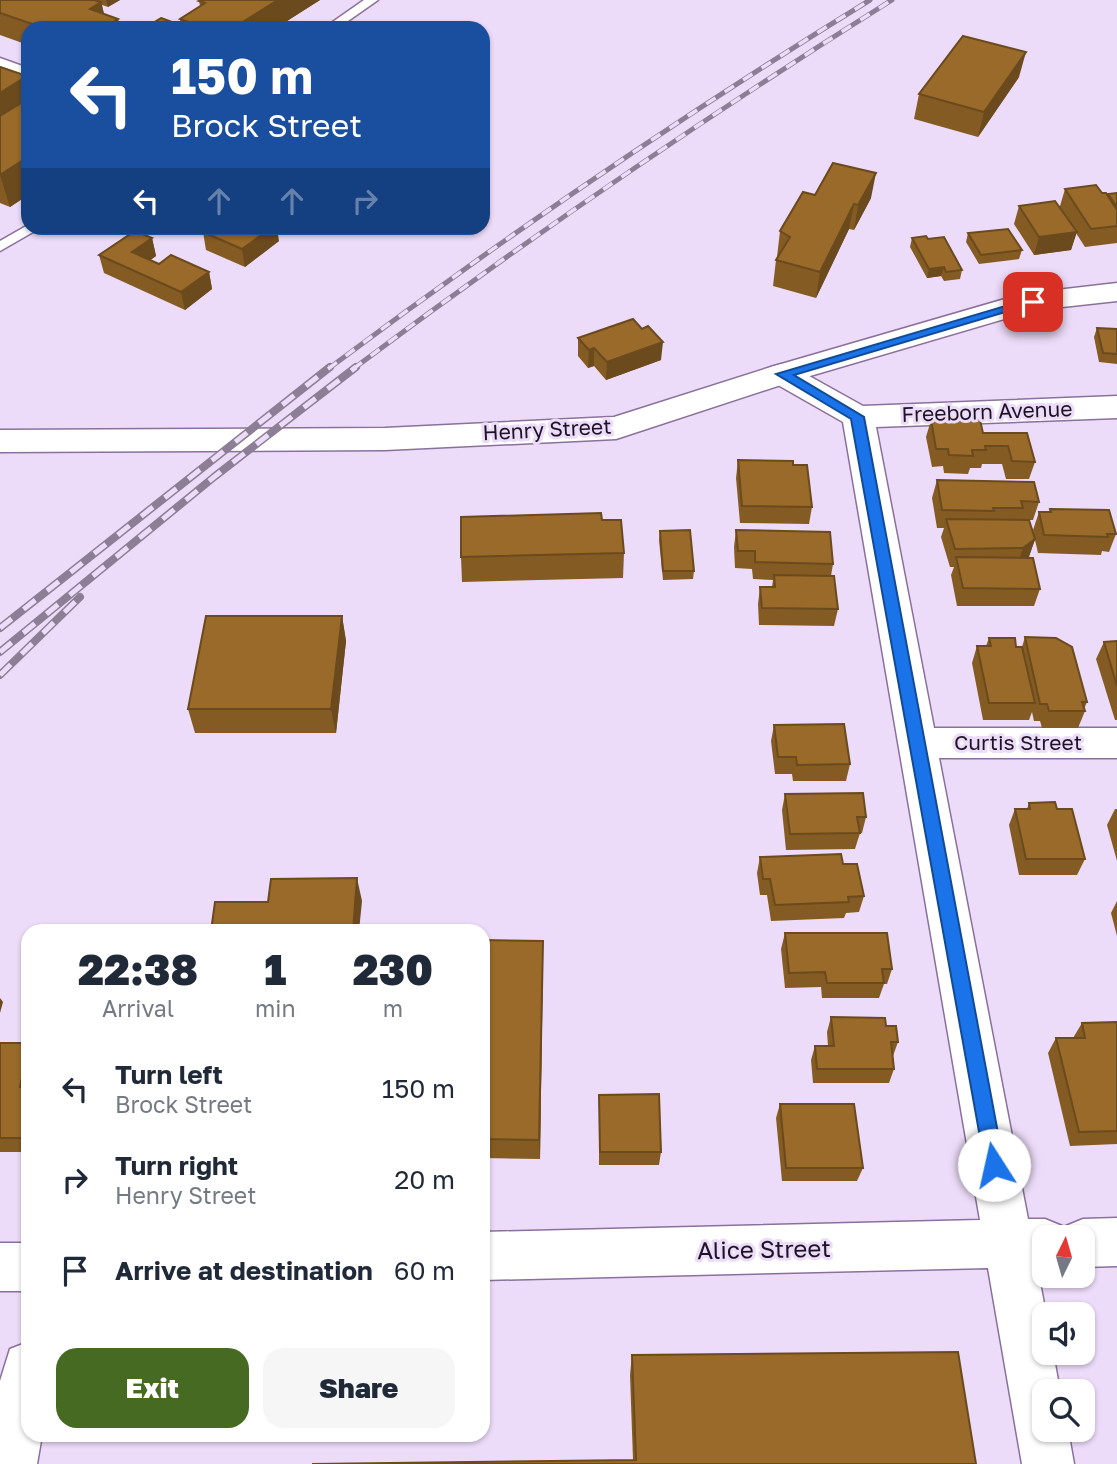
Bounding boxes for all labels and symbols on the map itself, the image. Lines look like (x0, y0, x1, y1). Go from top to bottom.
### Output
pin (1003, 272, 1063, 332)
street label: Freeborn Avenue (901, 395, 1073, 427)
street label: Henry Street (482, 413, 612, 445)
street label: Curtis Street (954, 729, 1082, 755)
position arrow (957, 1128, 1031, 1202)
north arrow (1032, 1225, 1096, 1288)
street label: Alice Street (697, 1233, 831, 1264)

